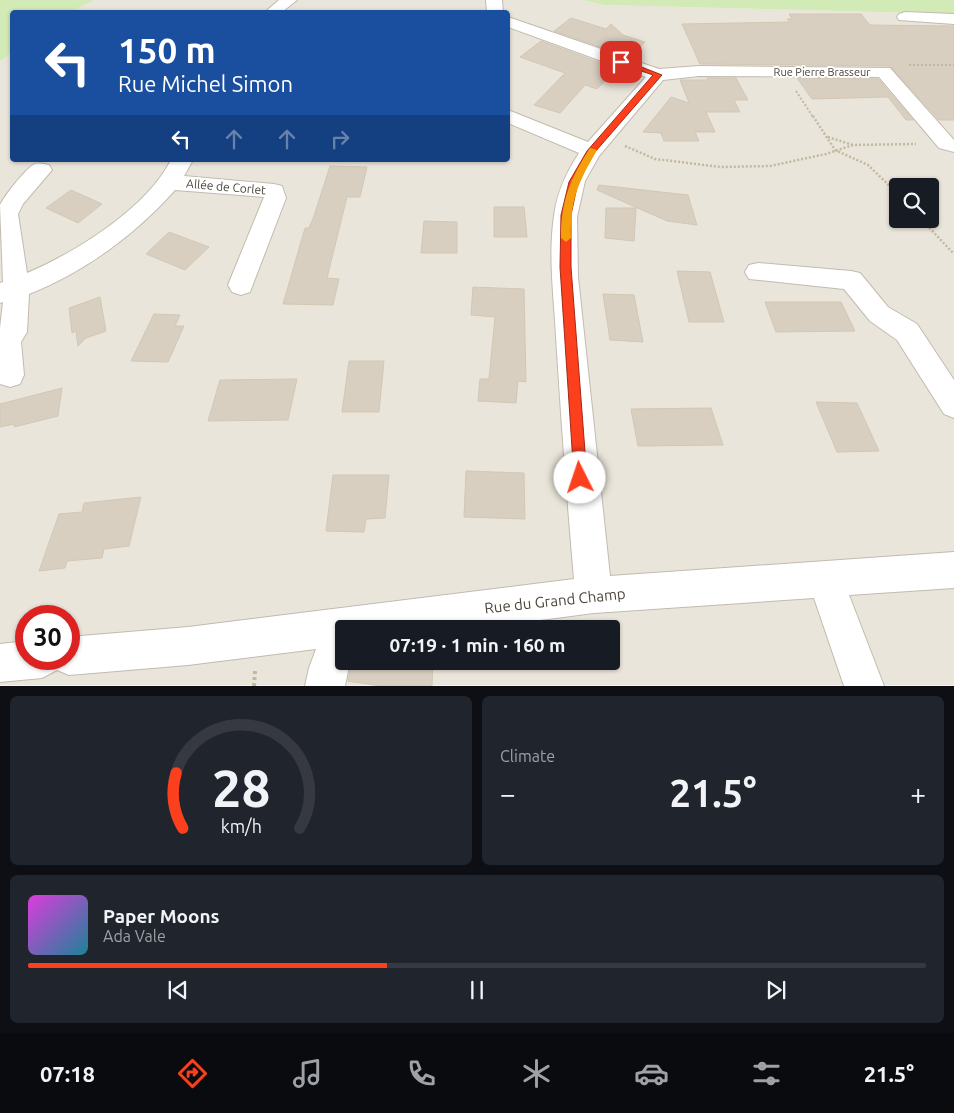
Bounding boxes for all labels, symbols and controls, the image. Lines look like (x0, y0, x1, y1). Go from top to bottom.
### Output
icon: left (35, 30, 100, 95)
text: 150 m (118, 30, 216, 70)
pin (600, 41, 642, 83)
icon: arrive (607, 48, 635, 76)
street label: Rue Pierre Brasseur (774, 66, 871, 78)
text: Rue Michel Simon (118, 71, 293, 96)
icon: left (167, 125, 195, 153)
icon: ahead (220, 125, 248, 153)
icon: ahead (273, 125, 301, 153)
icon: right (326, 125, 354, 153)
street label: Allée de Corlet (186, 177, 267, 196)
map controls (889, 178, 939, 228)
button: search (889, 178, 939, 228)
position arrow (553, 451, 605, 503)
street label: Rue du Grand Champ (484, 585, 626, 616)
speed limit sign: 30 (15, 605, 80, 670)
text: 07:19 · 1 min · 160 m (390, 634, 565, 656)
text: Climate (500, 747, 555, 765)
text: 28 (212, 759, 270, 817)
text: 21.5° (669, 772, 757, 814)
text: − (500, 778, 516, 809)
text: + (910, 778, 926, 809)
text: km/h (220, 816, 262, 836)
text: Paper Moons (103, 905, 220, 927)
text: Ada Vale (103, 927, 166, 945)
icon: previous (164, 976, 192, 1004)
icon: pause (463, 976, 491, 1004)
icon: next (762, 976, 790, 1004)
icon: directions (175, 1056, 210, 1091)
icon: music (290, 1056, 325, 1091)
icon: phone (404, 1056, 439, 1091)
icon: climate (519, 1056, 554, 1091)
icon: car (634, 1056, 669, 1091)
icon: filters (749, 1056, 784, 1091)
text: 07:18 (40, 1061, 95, 1086)
text: 21.5° (864, 1061, 914, 1086)

